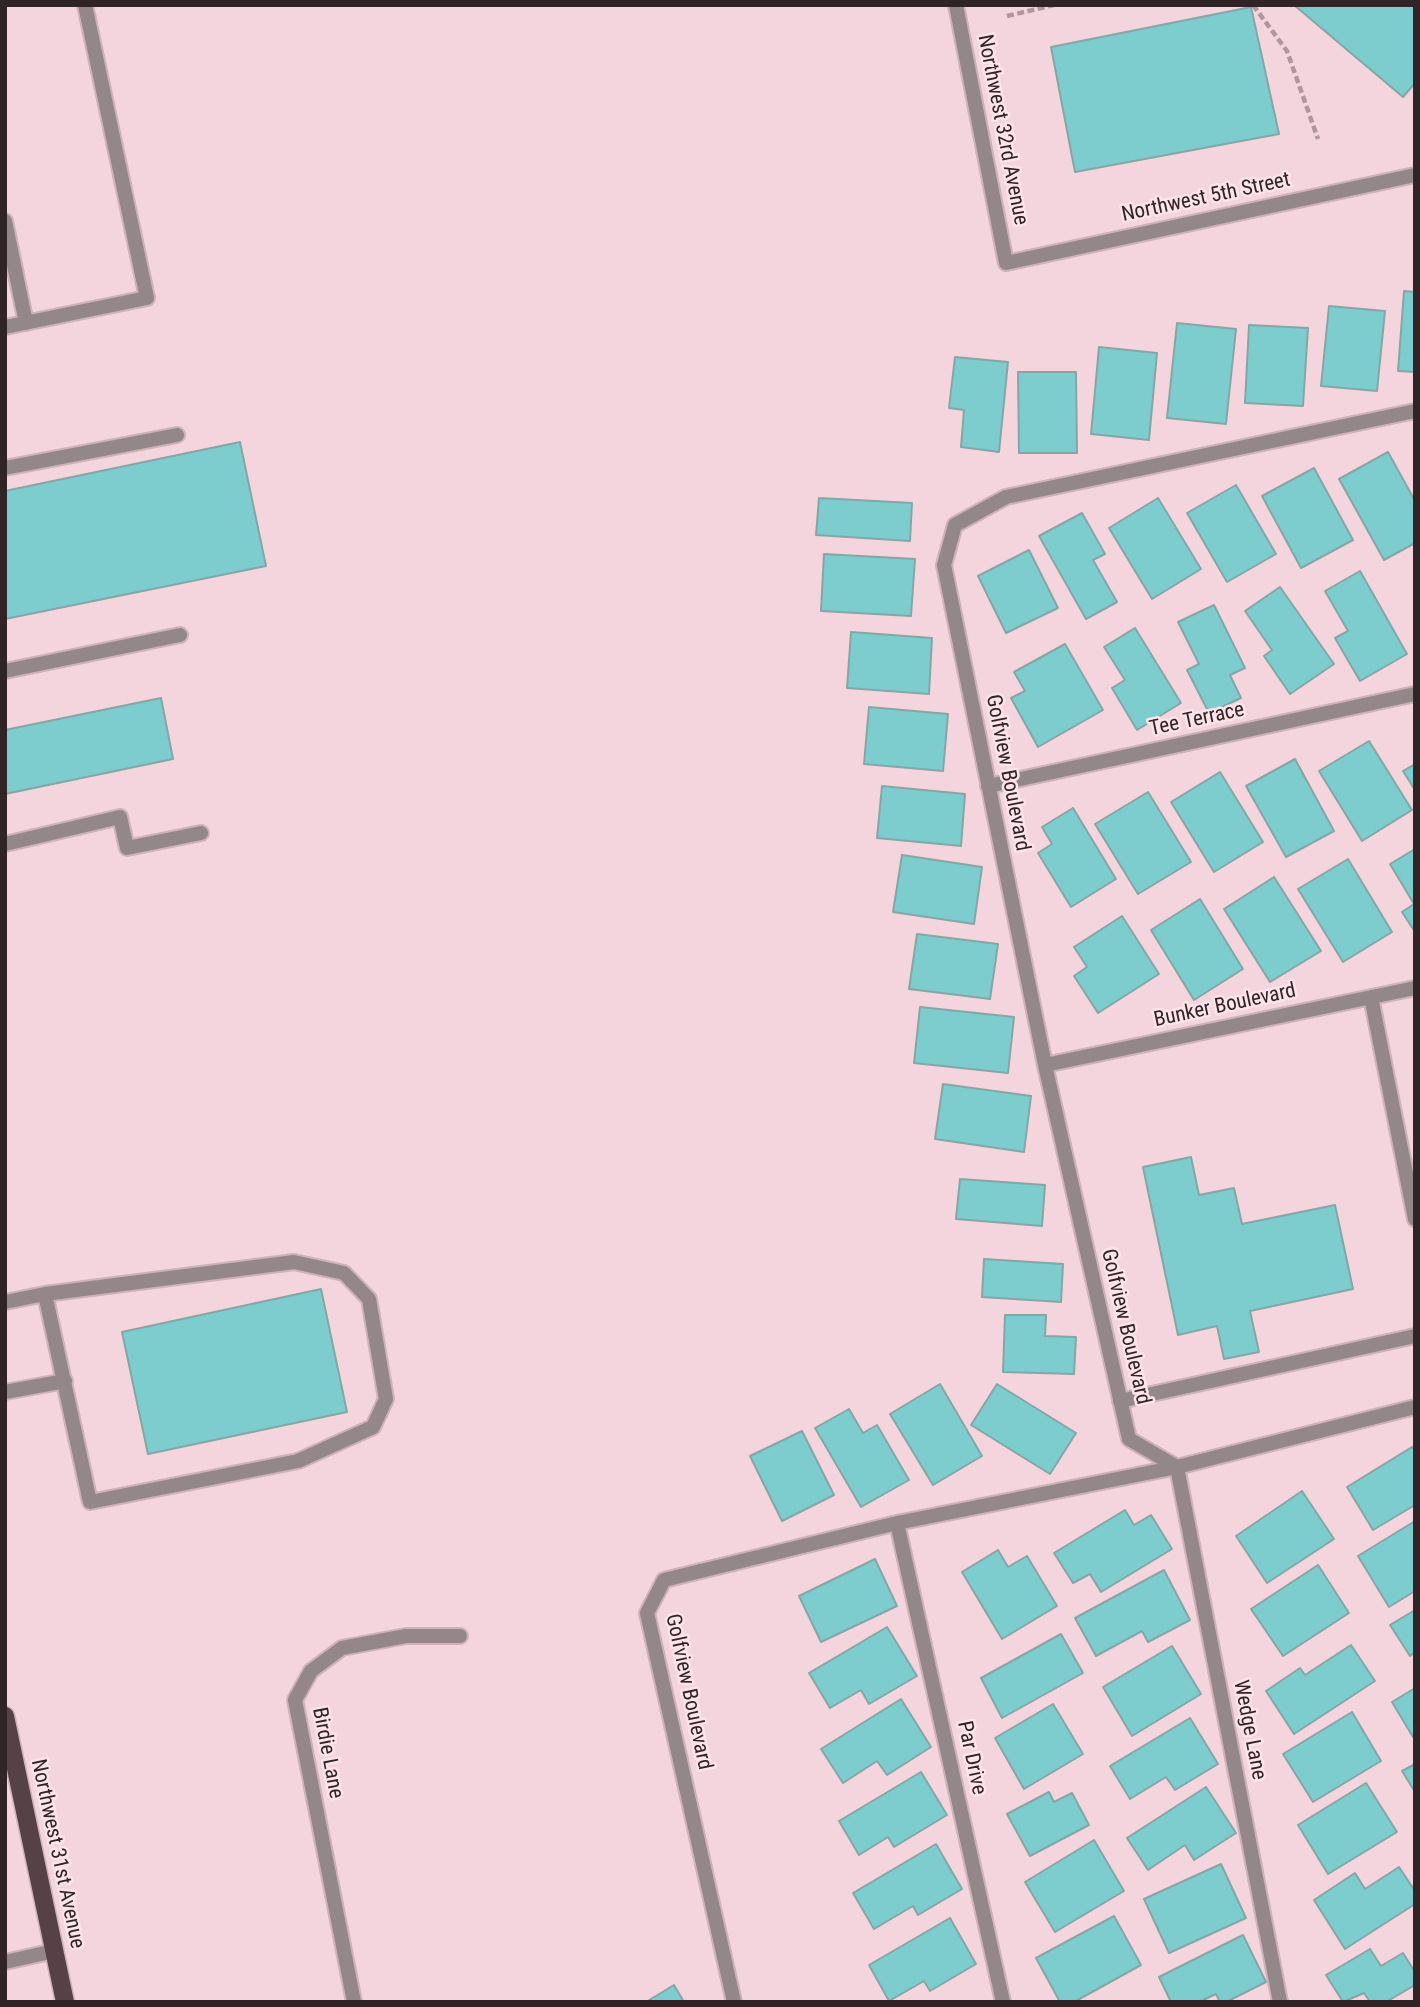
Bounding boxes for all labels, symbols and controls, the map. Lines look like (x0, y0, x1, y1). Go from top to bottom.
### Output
street label: Northwest 32rd Avenue (971, 33, 1033, 227)
street label: Northwest 5th Street (1119, 168, 1293, 228)
street label: Golfview Boulevard (979, 693, 1035, 853)
street label: Tee Terrace (1147, 698, 1247, 742)
street label: Bunker Boulevard (1152, 979, 1298, 1033)
street label: Golfview Boulevard (1095, 1247, 1155, 1407)
street label: Golfview Boulevard (659, 1612, 717, 1772)
street label: Wedge Lane (1227, 1678, 1271, 1782)
street label: Birdie Lane (306, 1705, 348, 1801)
street label: Par Drive (951, 1719, 991, 1797)
street label: Northwest 31st Avenue (25, 1757, 89, 1951)

